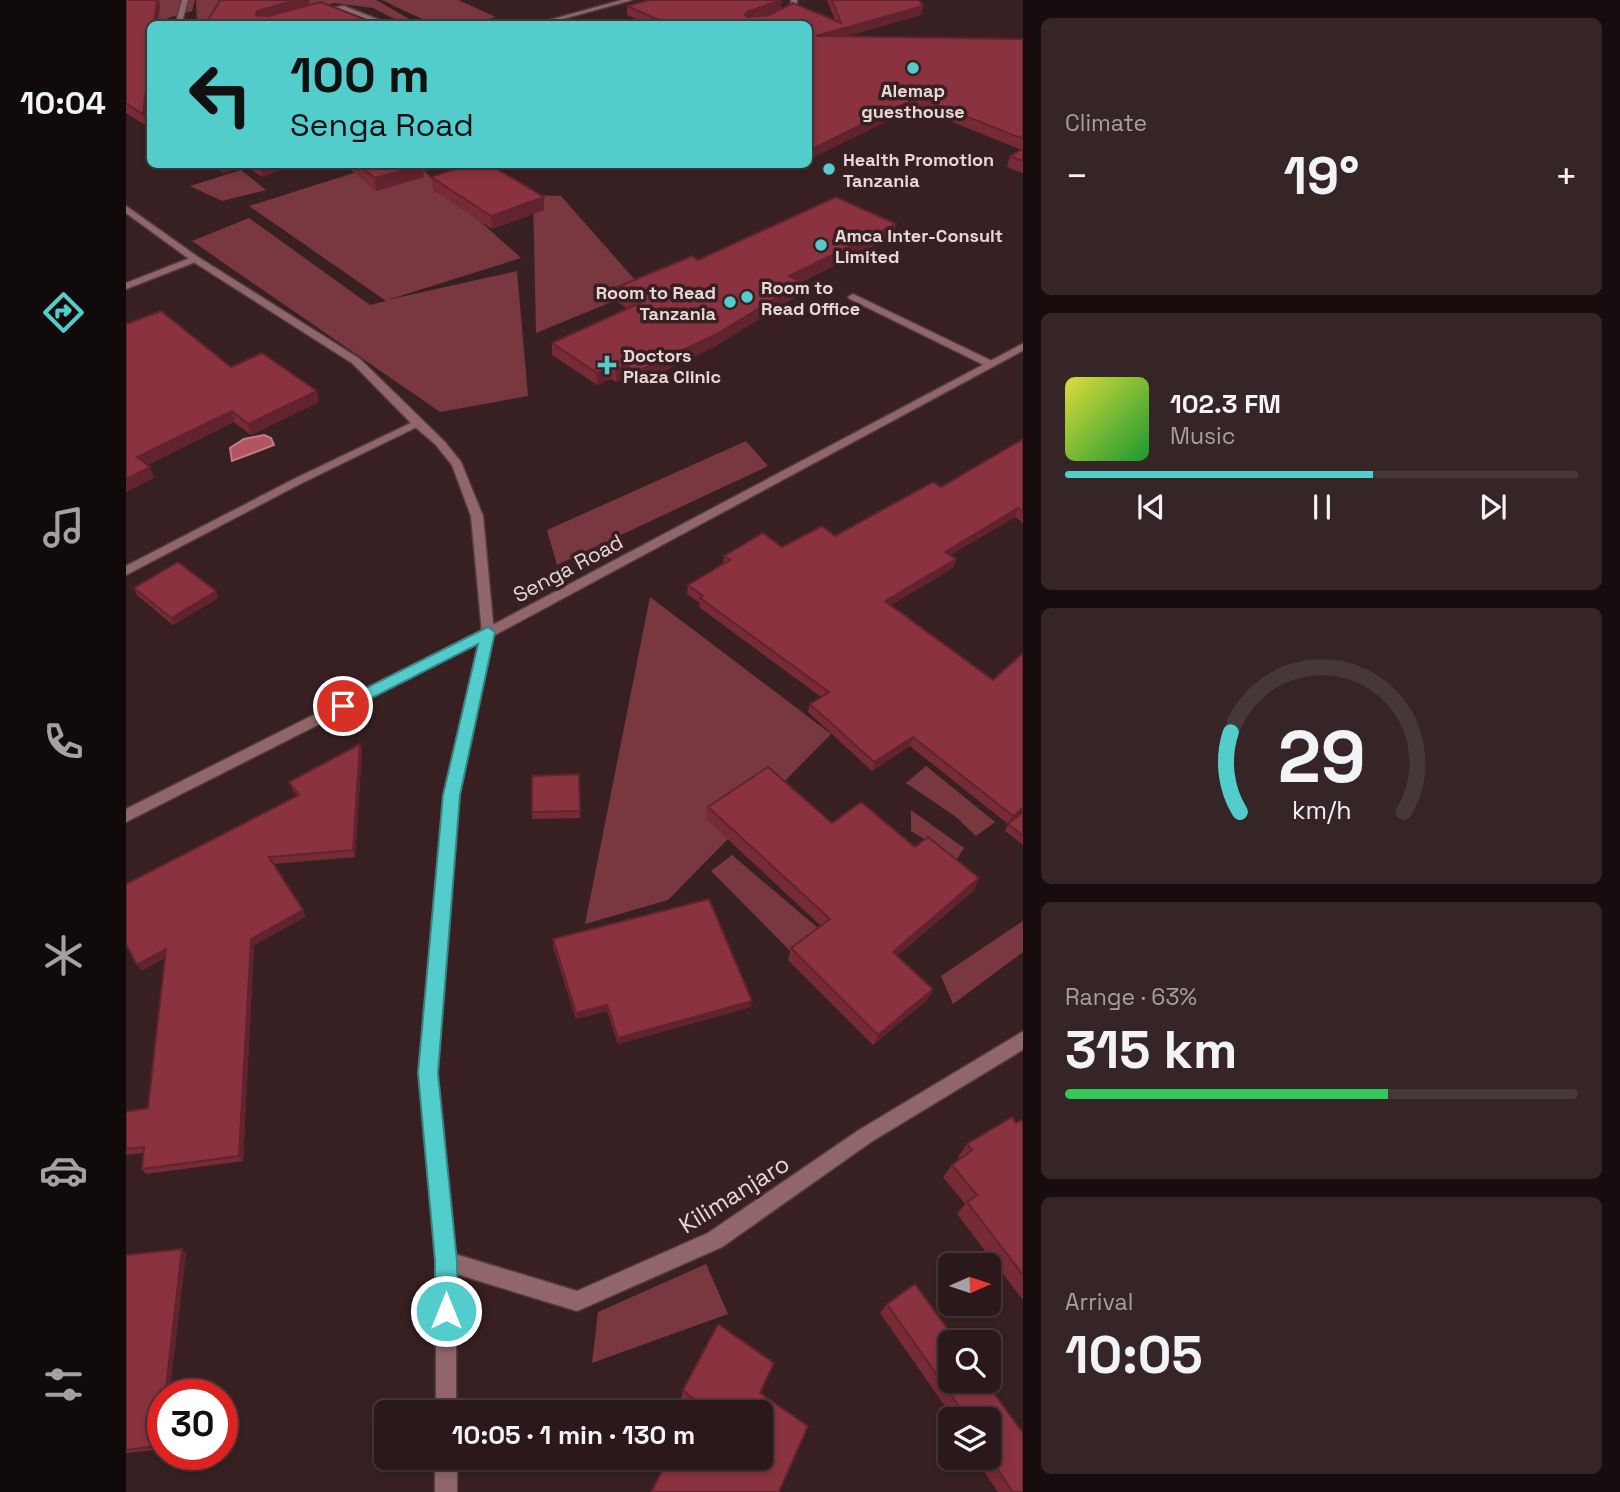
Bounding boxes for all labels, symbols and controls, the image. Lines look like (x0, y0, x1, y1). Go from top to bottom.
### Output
text: 100 m (290, 44, 430, 106)
icon: left (175, 49, 266, 140)
marker: Alemap guesthouse (905, 60, 921, 76)
place label: Alemap guesthouse (861, 79, 965, 123)
text: 10:04 (20, 83, 106, 123)
text: Senga Road (290, 105, 474, 145)
text: Climate (1065, 108, 1147, 138)
text: 19° (1283, 143, 1360, 209)
place label: Health Promotion Tanzania (843, 148, 994, 192)
text: − (1065, 152, 1089, 200)
text: + (1554, 152, 1578, 200)
marker: Health Promotion Tanzania (821, 161, 837, 177)
place label: Amca Inter-Consult Limited (835, 224, 1003, 268)
marker: Amca Inter-Consult Limited (813, 237, 829, 253)
place label: Room to Read Office (761, 276, 860, 320)
place label: Room to Read Tanzania (596, 281, 717, 325)
icon: directions (39, 288, 88, 337)
marker: Room to Read Office (739, 289, 755, 305)
marker: Room to Read Tanzania (722, 294, 738, 310)
place label: Doctors Plaza Clinic (623, 344, 721, 388)
marker: Doctors Plaza Clinic (597, 355, 617, 375)
text: 102.3 FM (1170, 387, 1281, 421)
text: Music (1170, 421, 1235, 451)
icon: previous (1132, 488, 1170, 526)
icon: pause (1303, 488, 1341, 526)
icon: next (1474, 488, 1512, 526)
icon: music (39, 503, 88, 552)
street label: Senga Road (508, 528, 628, 608)
pin (313, 676, 373, 736)
icon: arrive (324, 687, 362, 725)
text: 29 (1278, 710, 1365, 803)
icon: phone (39, 717, 88, 766)
text: km/h (1292, 794, 1351, 826)
icon: climate (39, 931, 88, 980)
text: Range · 63% (1065, 982, 1197, 1012)
text: 315 km (1065, 1017, 1237, 1083)
icon: car (39, 1146, 88, 1195)
street label: Kilimanjaro (673, 1148, 795, 1240)
north arrow (938, 1253, 1001, 1316)
map controls (938, 1253, 1001, 1470)
position arrow (409, 1274, 483, 1348)
text: Arrival (1065, 1287, 1133, 1317)
text: 10:05 (1065, 1322, 1203, 1388)
button: search (938, 1330, 1001, 1393)
icon: filters (39, 1360, 88, 1409)
speed limit sign: 30 (147, 1379, 238, 1470)
button: layers (938, 1407, 1001, 1470)
text: 10:05 · 1 min · 130 m (452, 1418, 695, 1452)

